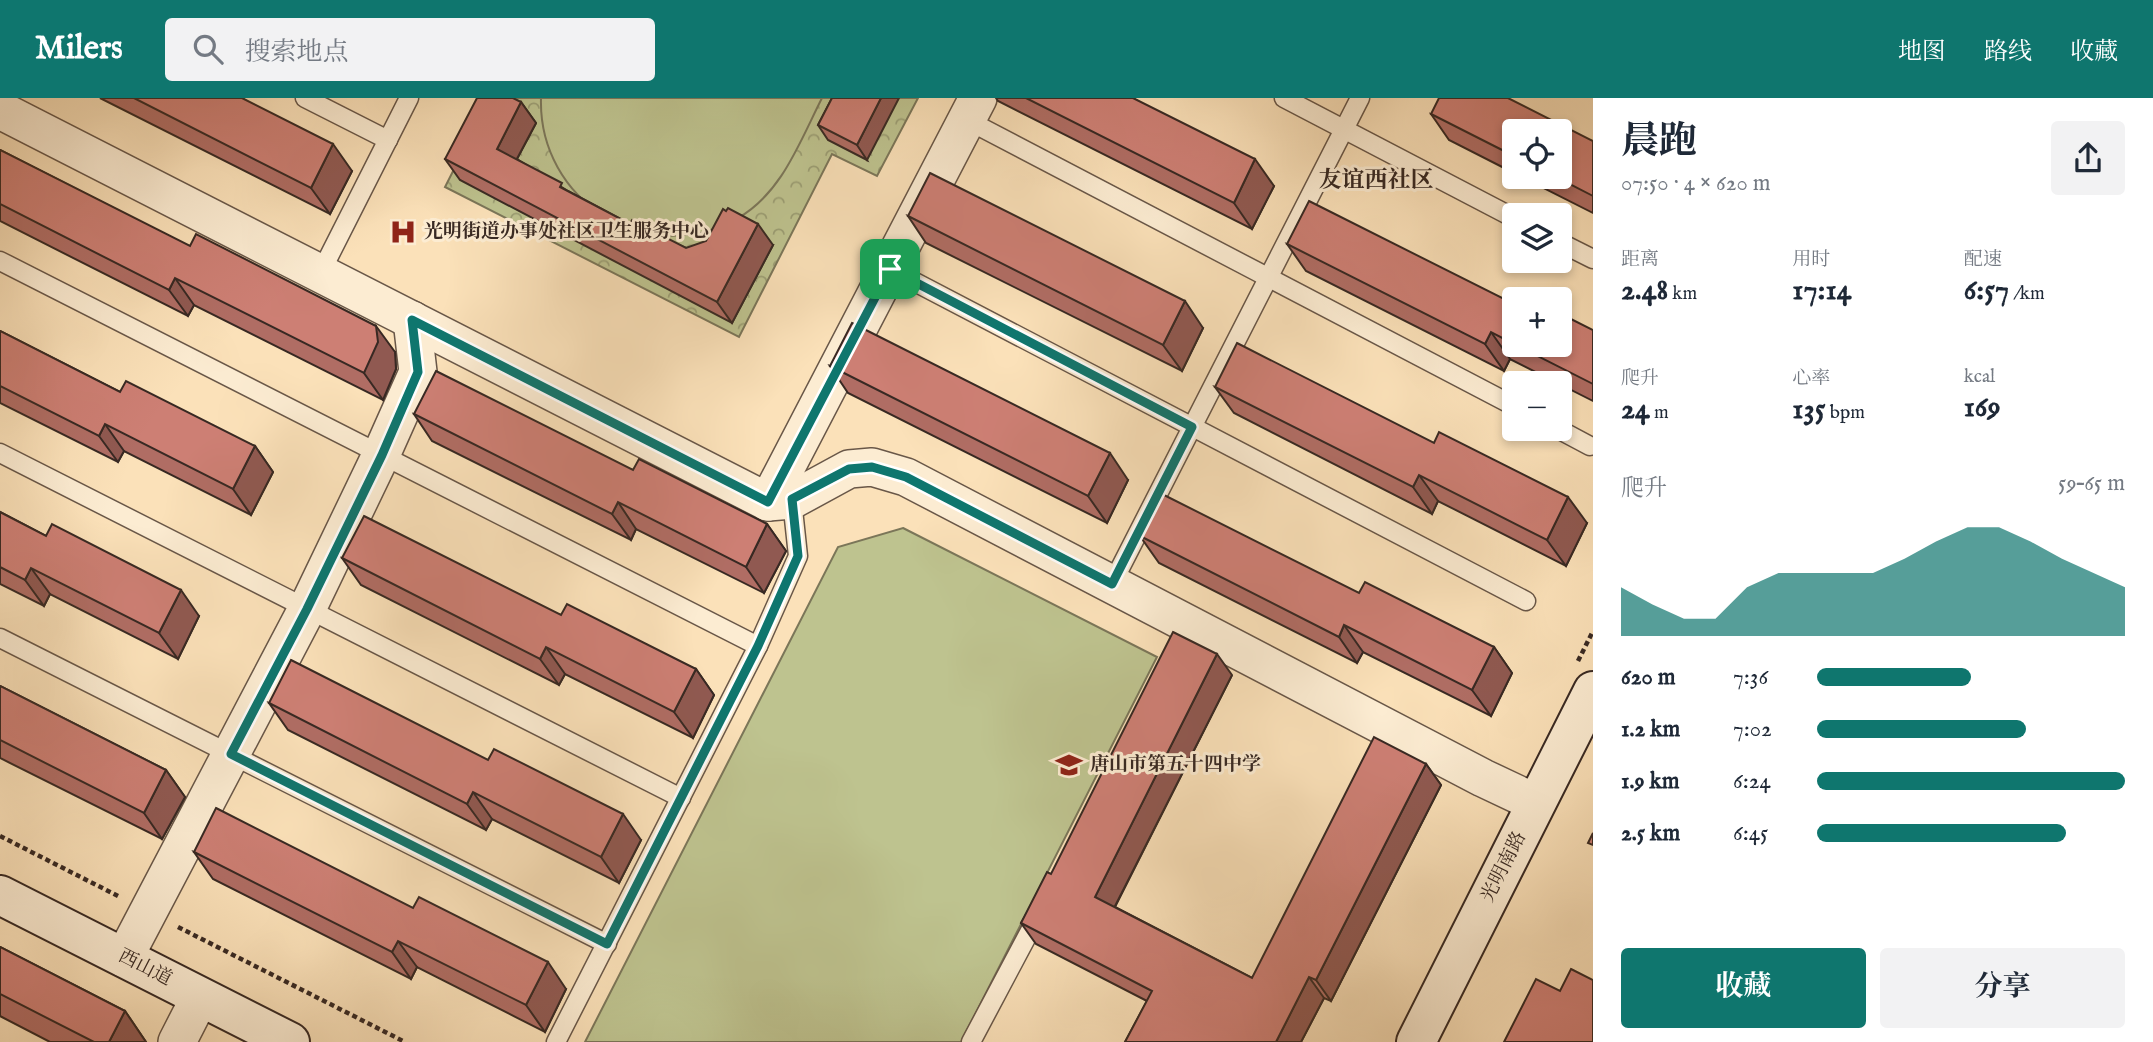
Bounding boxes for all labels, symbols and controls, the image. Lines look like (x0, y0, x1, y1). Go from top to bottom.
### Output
search box (165, 18, 655, 81)
text: Milers (35, 28, 123, 70)
icon: search (189, 30, 227, 68)
text: 搜索地点 (245, 36, 349, 69)
text: 地图 (1898, 37, 1946, 68)
text: 路线 (1984, 37, 2032, 68)
text: 收藏 (2070, 37, 2118, 68)
map controls (1502, 119, 1572, 441)
button: locate (1502, 119, 1572, 189)
text: 晨跑 (1621, 119, 1697, 167)
button: share (2051, 121, 2125, 195)
district label: 友谊西社区 (1319, 166, 1434, 195)
text: 07:50 · 4 × 620 m (1621, 169, 1771, 198)
button: layers (1502, 203, 1572, 273)
hospital icon: 光明街道办事处社区卫生服务中心 (388, 217, 418, 247)
place label: 光明街道办事处社区卫生服务中心 (424, 220, 709, 244)
pin (860, 239, 920, 299)
text: 距离 (1621, 248, 1659, 272)
text: 用时 (1792, 248, 1830, 272)
text: 配速 (1964, 248, 2002, 272)
icon: arrive (871, 250, 909, 288)
text: 2.48 (1621, 272, 1668, 310)
text: 17:14 (1792, 272, 1851, 310)
text: 6:57 (1964, 272, 2009, 310)
text: km (1668, 282, 1697, 306)
text: /km (2009, 282, 2045, 306)
button: + (1502, 287, 1572, 357)
text: kcal (1964, 365, 1995, 389)
text: 爬升 (1621, 367, 1659, 391)
text: 心率 (1792, 367, 1830, 391)
button: − (1502, 371, 1572, 441)
text: 169 (1964, 389, 2001, 427)
text: 24 (1621, 391, 1650, 429)
text: 135 (1792, 391, 1826, 429)
text: m (1650, 401, 1669, 425)
text: bpm (1826, 401, 1865, 425)
text: 59–65 m (2058, 469, 2125, 498)
text: 爬升 (1621, 474, 1667, 503)
text: 620 m (1621, 663, 1676, 692)
text: 7:36 (1733, 663, 1768, 692)
text: 1.2 km (1621, 715, 1680, 744)
text: 7:02 (1733, 715, 1772, 744)
school or university icon: 唐山市第五十四中学 (1054, 750, 1084, 780)
place label: 唐山市第五十四中学 (1090, 753, 1261, 777)
text: 1.9 km (1621, 767, 1680, 796)
text: 6:24 (1733, 767, 1771, 796)
text: 2.5 km (1621, 819, 1680, 848)
text: 6:45 (1733, 819, 1768, 848)
street label: 光明南路 (1476, 828, 1532, 906)
street label: 西山道 (114, 944, 176, 992)
button: 收藏 (1621, 948, 1866, 1028)
button: 分享 (1880, 948, 2125, 1028)

